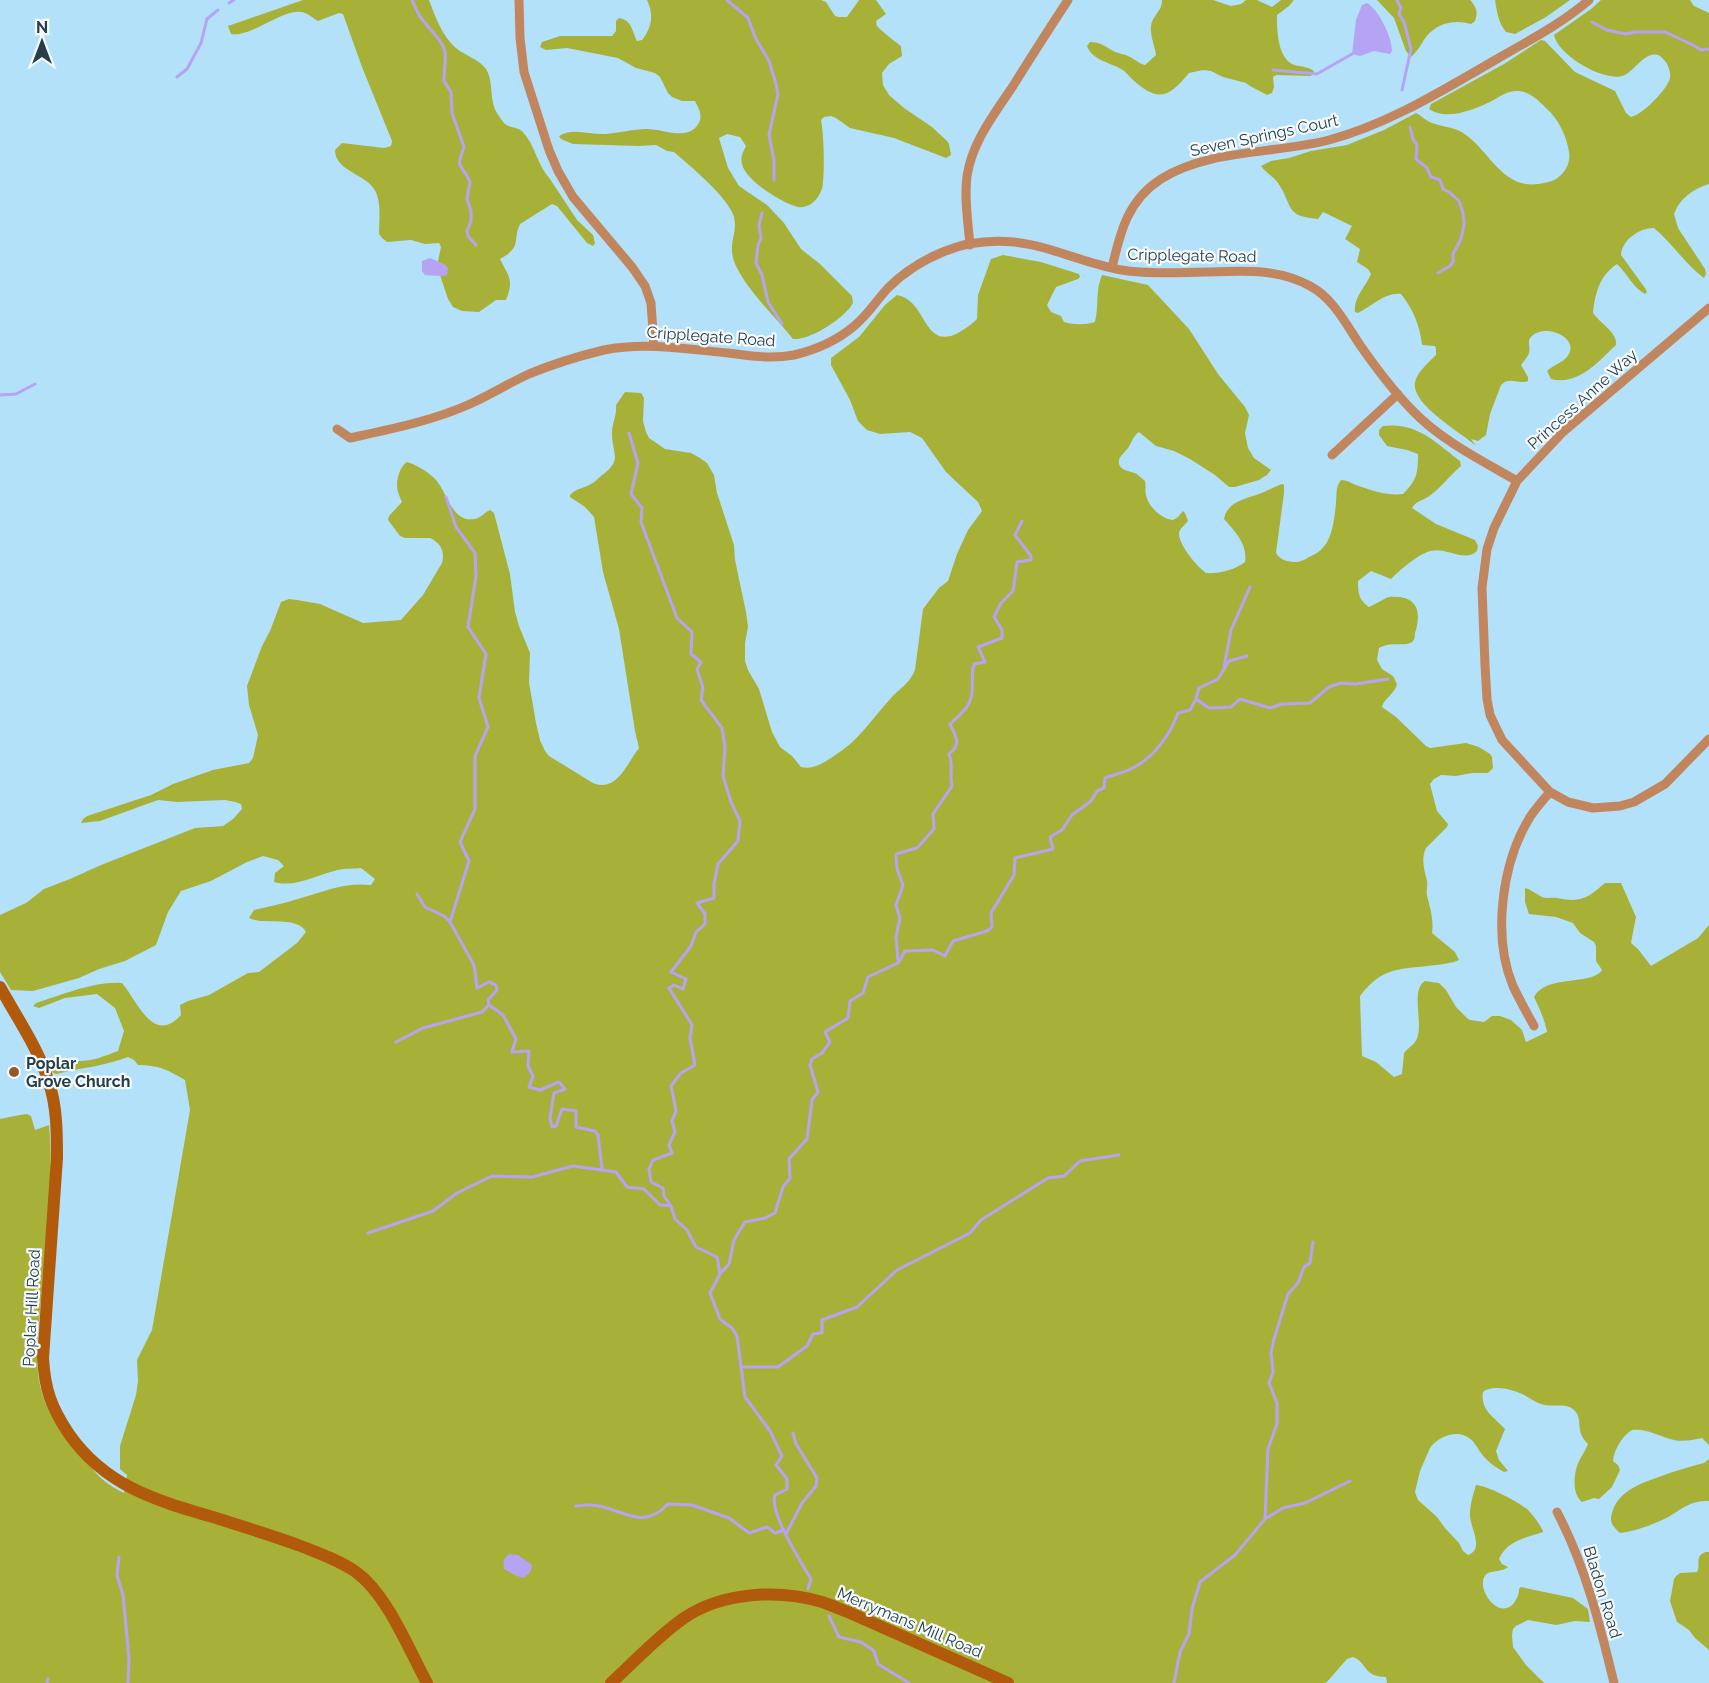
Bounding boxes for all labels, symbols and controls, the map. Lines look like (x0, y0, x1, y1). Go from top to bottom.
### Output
north arrow (12, 12, 72, 72)
text: N (36, 18, 48, 37)
street label: Seven Springs Court (1188, 110, 1340, 160)
street label: Cripplegate Road (1127, 245, 1257, 266)
street label: Cripplegate Road (646, 323, 776, 350)
street label: Princess Anne Way (1524, 345, 1641, 454)
place label: Poplar Grove Church (26, 1054, 130, 1091)
marker: Poplar Grove Church (7, 1065, 21, 1079)
street label: Poplar Hill Road (19, 1249, 44, 1367)
street label: Bladon Road (1580, 1544, 1626, 1640)
street label: Merrymans Mill Road (834, 1583, 985, 1662)

